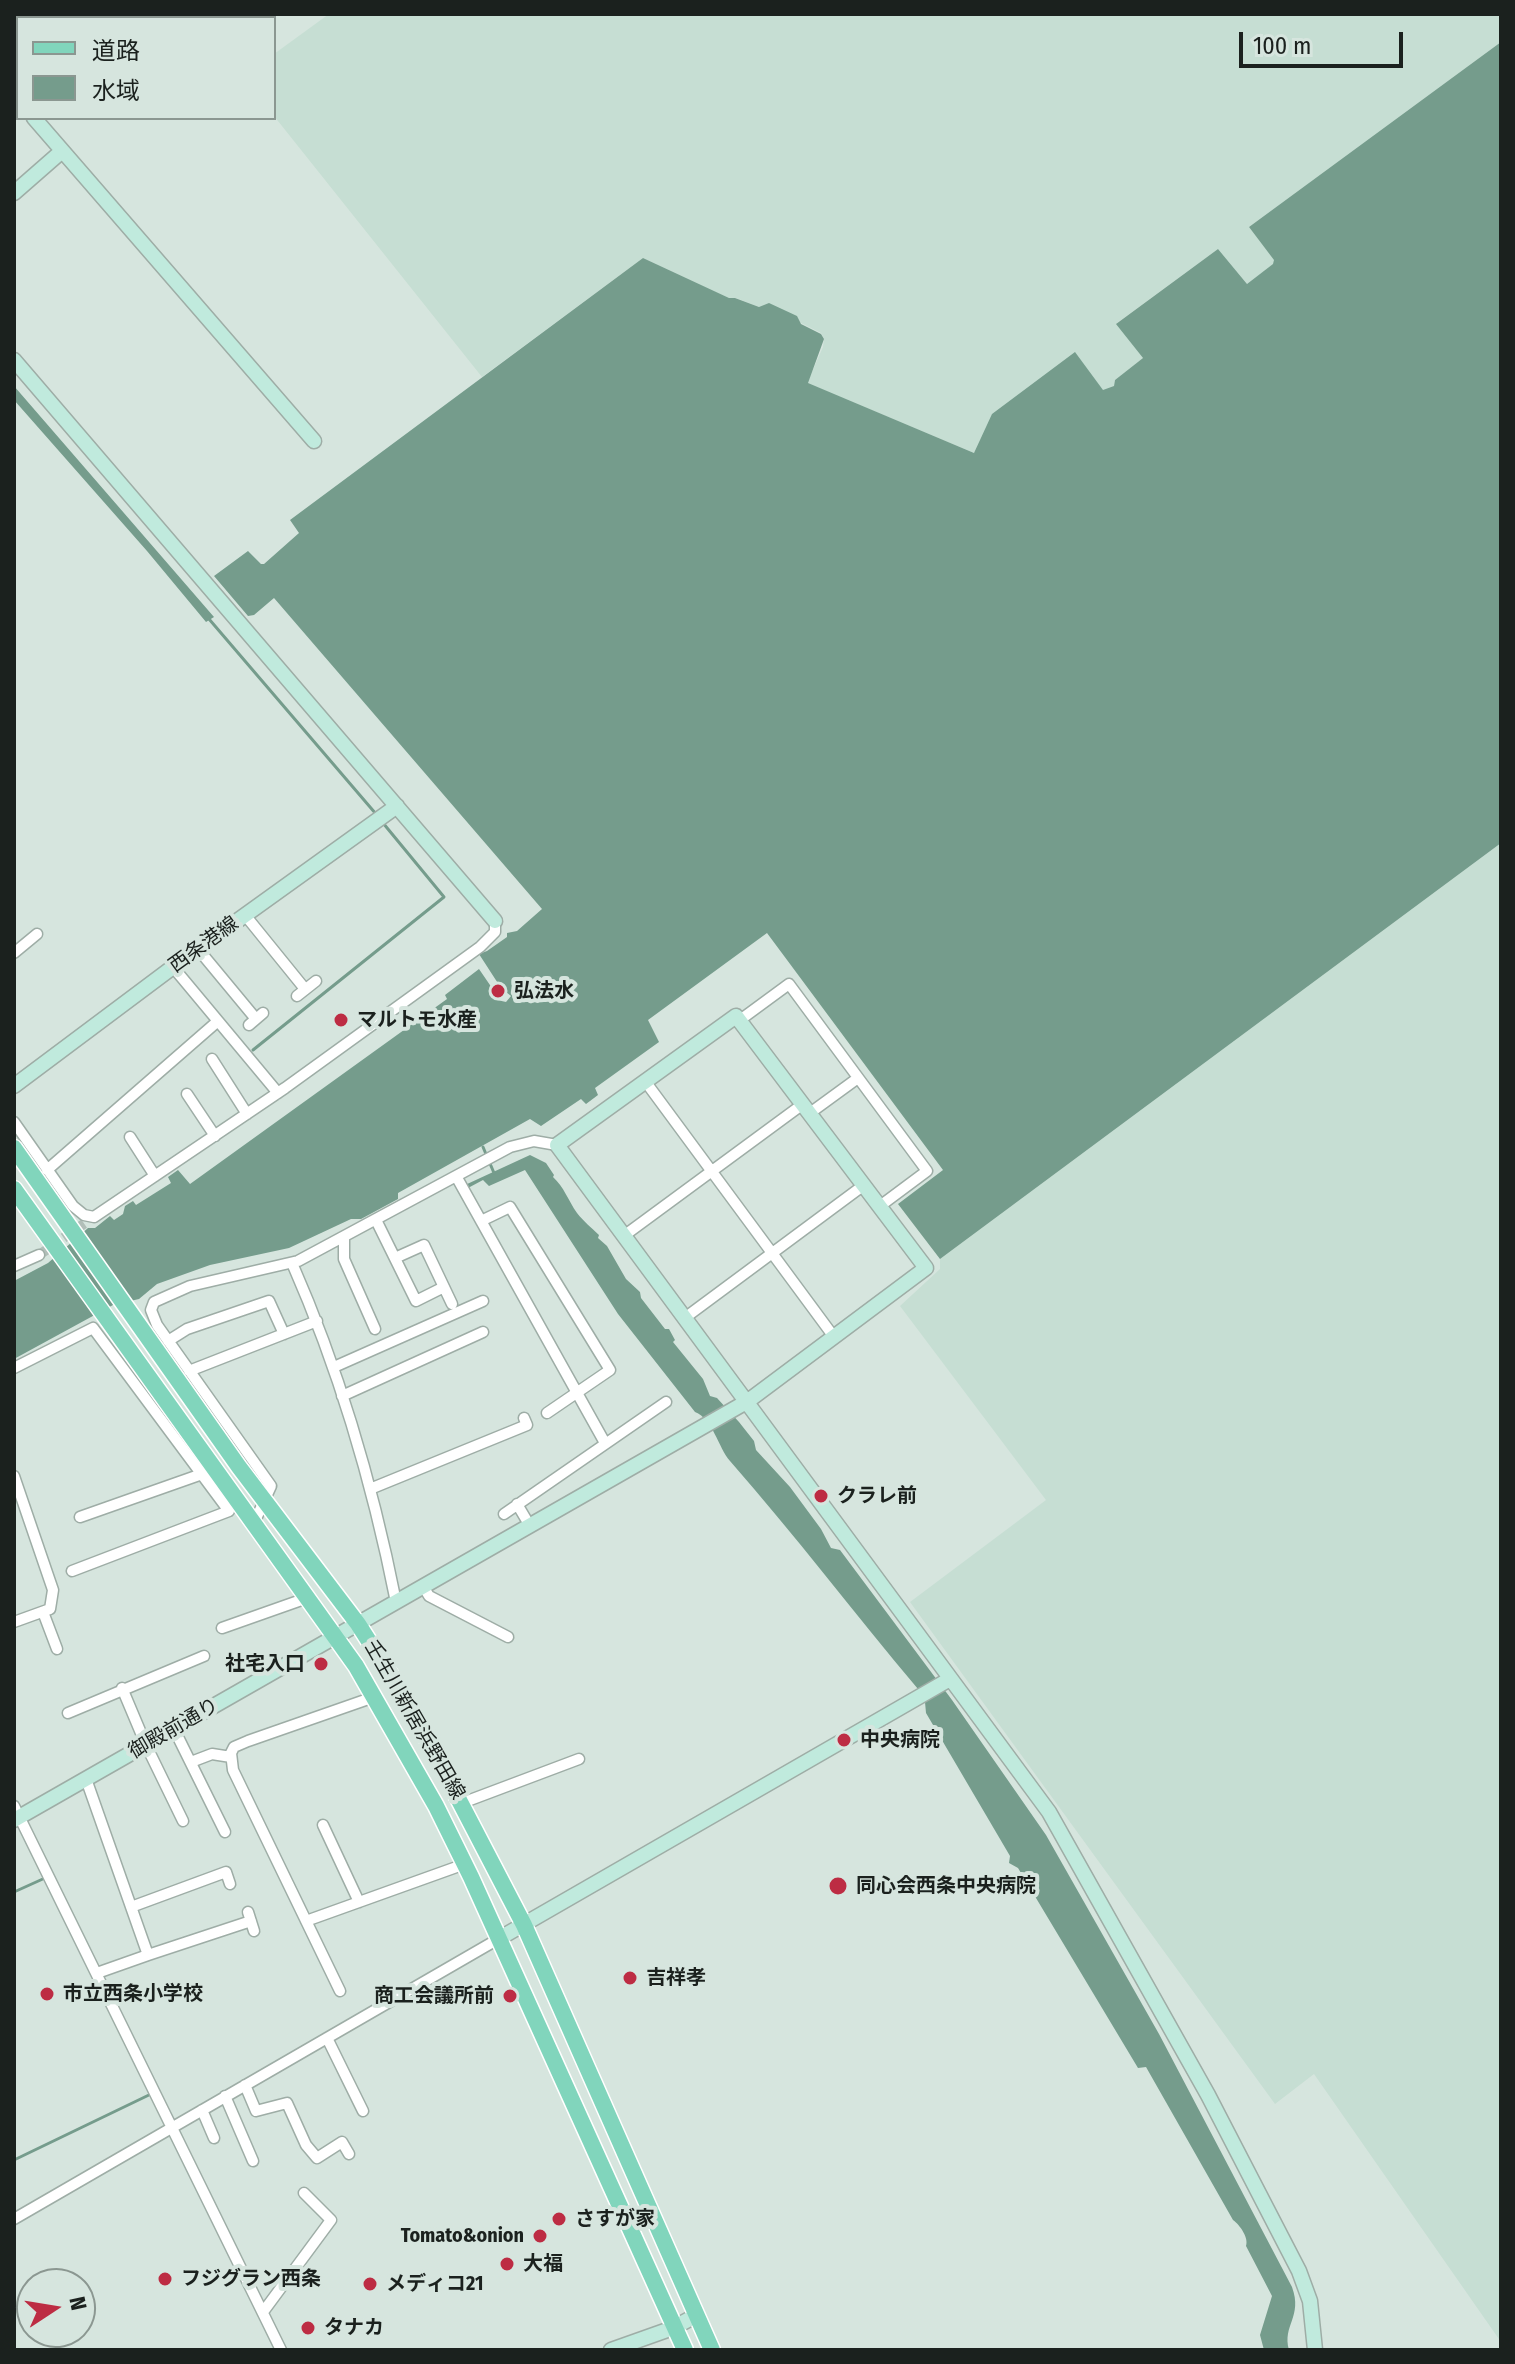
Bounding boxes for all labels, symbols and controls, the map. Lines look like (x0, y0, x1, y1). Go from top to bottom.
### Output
legend (16, 16, 276, 120)
scale bar (1243, 16, 1407, 66)
text: 100 m (1253, 32, 1311, 60)
text: 道路 (92, 37, 140, 65)
text: 水域 (92, 77, 140, 105)
street label: 西条港線 (165, 912, 243, 978)
place label: 弘法水 (514, 979, 574, 1003)
marker: 弘法水 (489, 982, 507, 1000)
place label: マルトモ水産 (357, 1008, 477, 1032)
marker: マルトモ水産 (332, 1011, 350, 1029)
place label: クラレ前 (837, 1484, 917, 1508)
marker: クラレ前 (812, 1487, 830, 1505)
street label: 壬生川新居浜野田線 (359, 1636, 469, 1804)
place label: 社宅入口 (225, 1652, 305, 1676)
marker: 社宅入口 (312, 1655, 330, 1673)
street label: 御殿前通り (125, 1694, 223, 1764)
place label: 中央病院 (860, 1728, 940, 1752)
marker: 中央病院 (835, 1731, 853, 1749)
place label: 同心会西条中央病院 (856, 1874, 1036, 1898)
marker: 同心会西条中央病院 (827, 1875, 849, 1897)
place label: 吉祥孝 (646, 1966, 706, 1990)
marker: 吉祥孝 (621, 1969, 639, 1987)
place label: 市立西条小学校 (63, 1982, 203, 2006)
place label: 商工会議所前 (374, 1984, 494, 2008)
marker: 市立西条小学校 (38, 1985, 56, 2003)
marker: 商工会議所前 (501, 1987, 519, 2005)
place label: さすが家 (575, 2207, 655, 2231)
marker: さすが家 (550, 2210, 568, 2228)
place label: Tomato&onion (401, 2224, 524, 2248)
marker: Tomato&onion (531, 2227, 549, 2245)
place label: 大福 (523, 2252, 563, 2276)
marker: 大福 (498, 2255, 516, 2273)
place label: フジグラン西条 (181, 2267, 321, 2291)
north arrow (16, 2268, 96, 2348)
marker: フジグラン西条 (156, 2270, 174, 2288)
place label: メディコ21 (386, 2272, 483, 2296)
marker: メディコ21 (361, 2275, 379, 2293)
text: N (63, 2294, 93, 2313)
place label: タナカ (324, 2316, 384, 2340)
marker: タナカ (299, 2319, 317, 2337)

